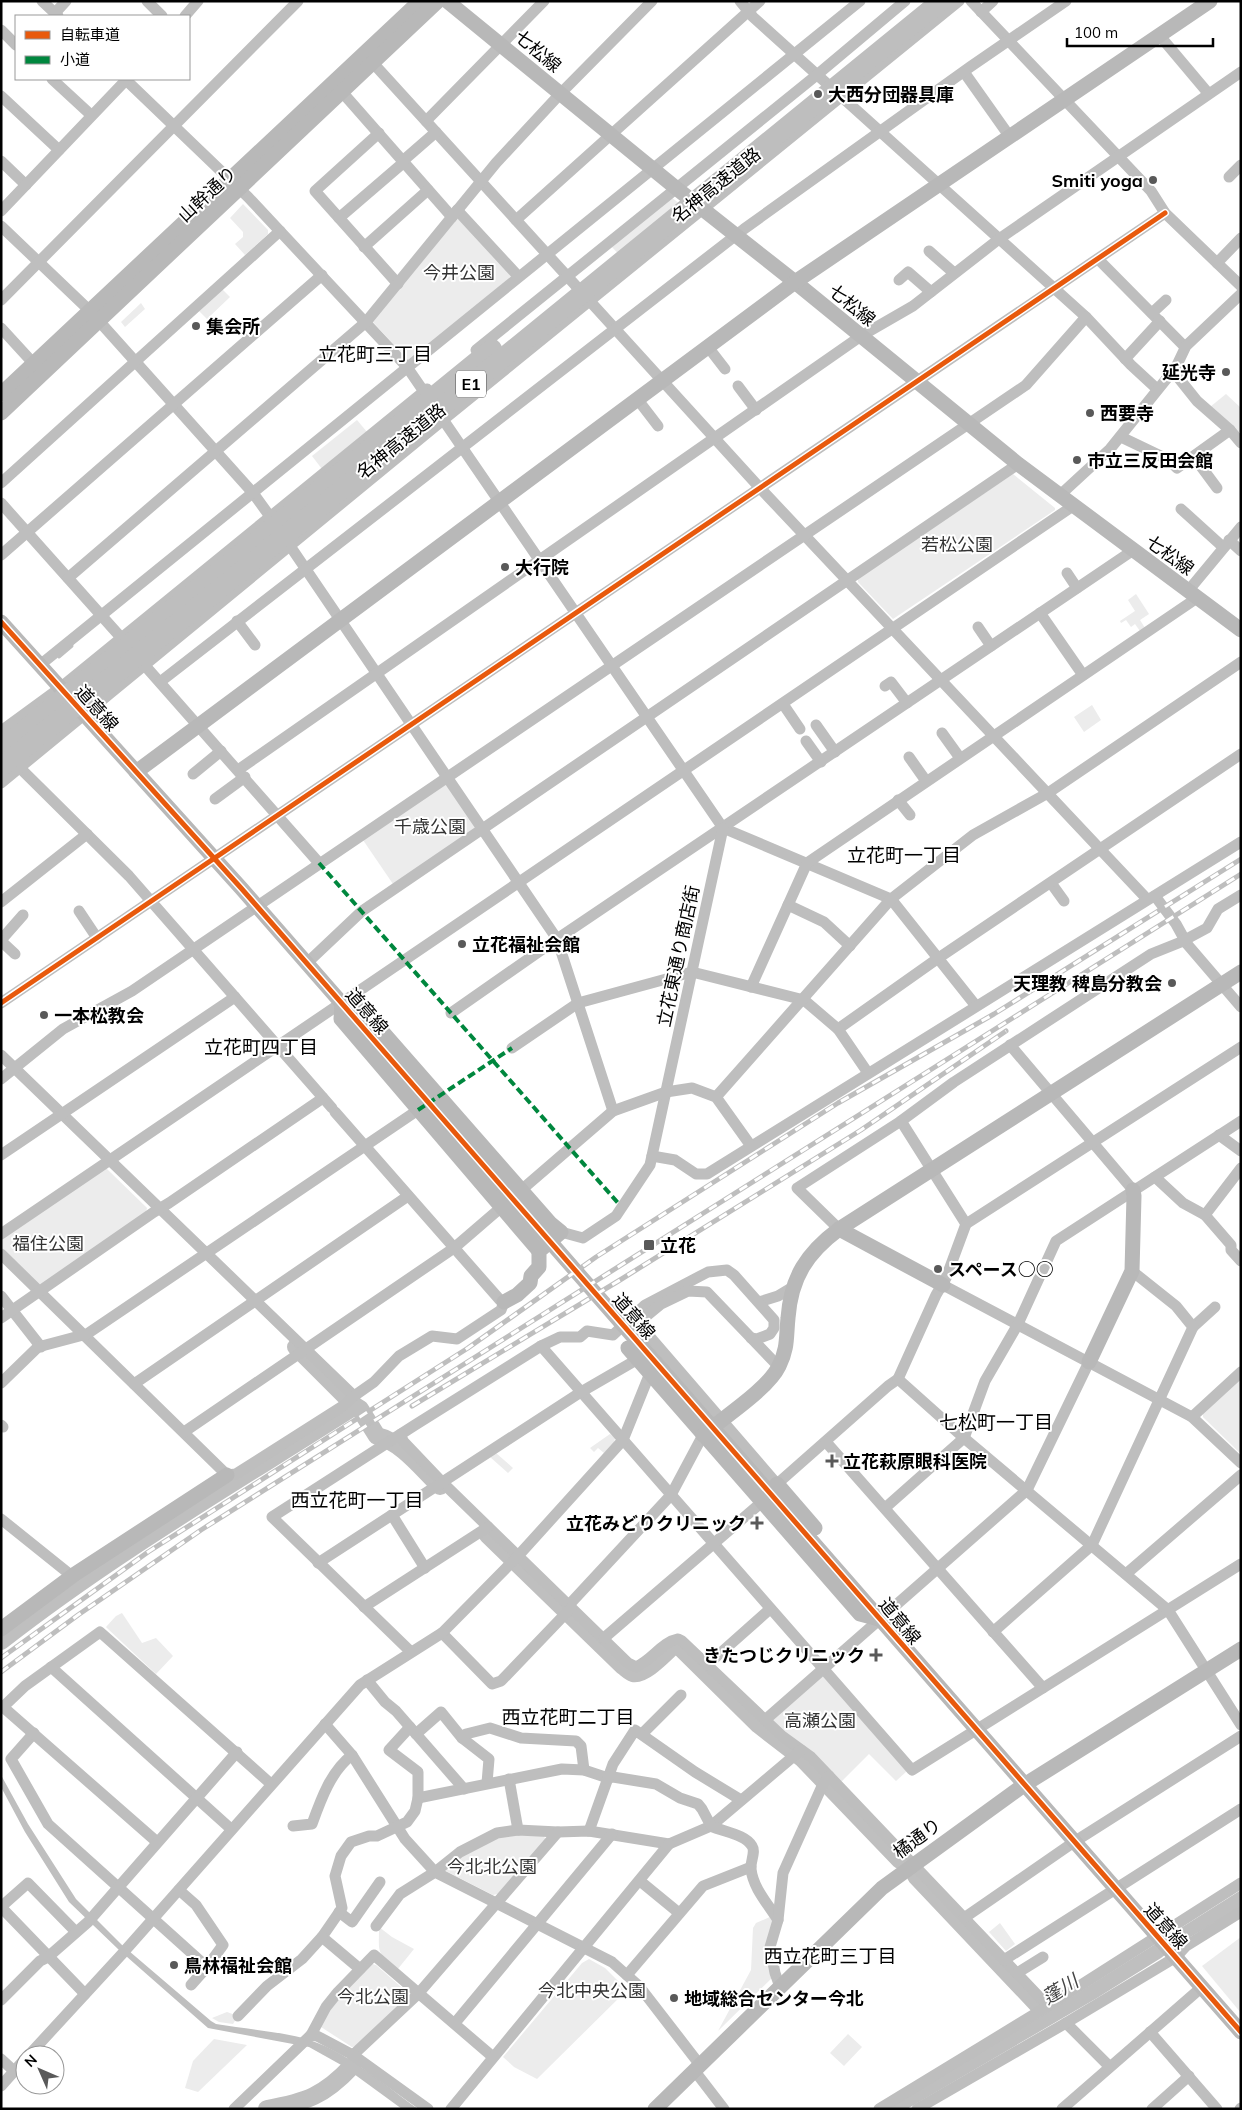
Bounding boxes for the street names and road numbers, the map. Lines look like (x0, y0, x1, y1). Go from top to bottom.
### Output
street label: 七松線 (510, 25, 566, 77)
street label: 名神高速道路 (667, 142, 765, 228)
street label: 山幹通り (173, 161, 241, 227)
street label: 七松線 (824, 279, 880, 331)
road number: E1 (456, 370, 486, 398)
street label: 名神高速道路 (352, 398, 450, 484)
street label: 七松線 (1141, 530, 1199, 580)
street label: 道意線 (70, 680, 124, 736)
street label: 立花東通り商店街 (652, 883, 704, 1029)
street label: 道意線 (341, 983, 393, 1039)
street label: 道意線 (608, 1288, 660, 1344)
street label: 道意線 (874, 1593, 926, 1649)
street label: 橘通り (888, 1813, 946, 1863)
street label: 道意線 (1139, 1898, 1193, 1954)

